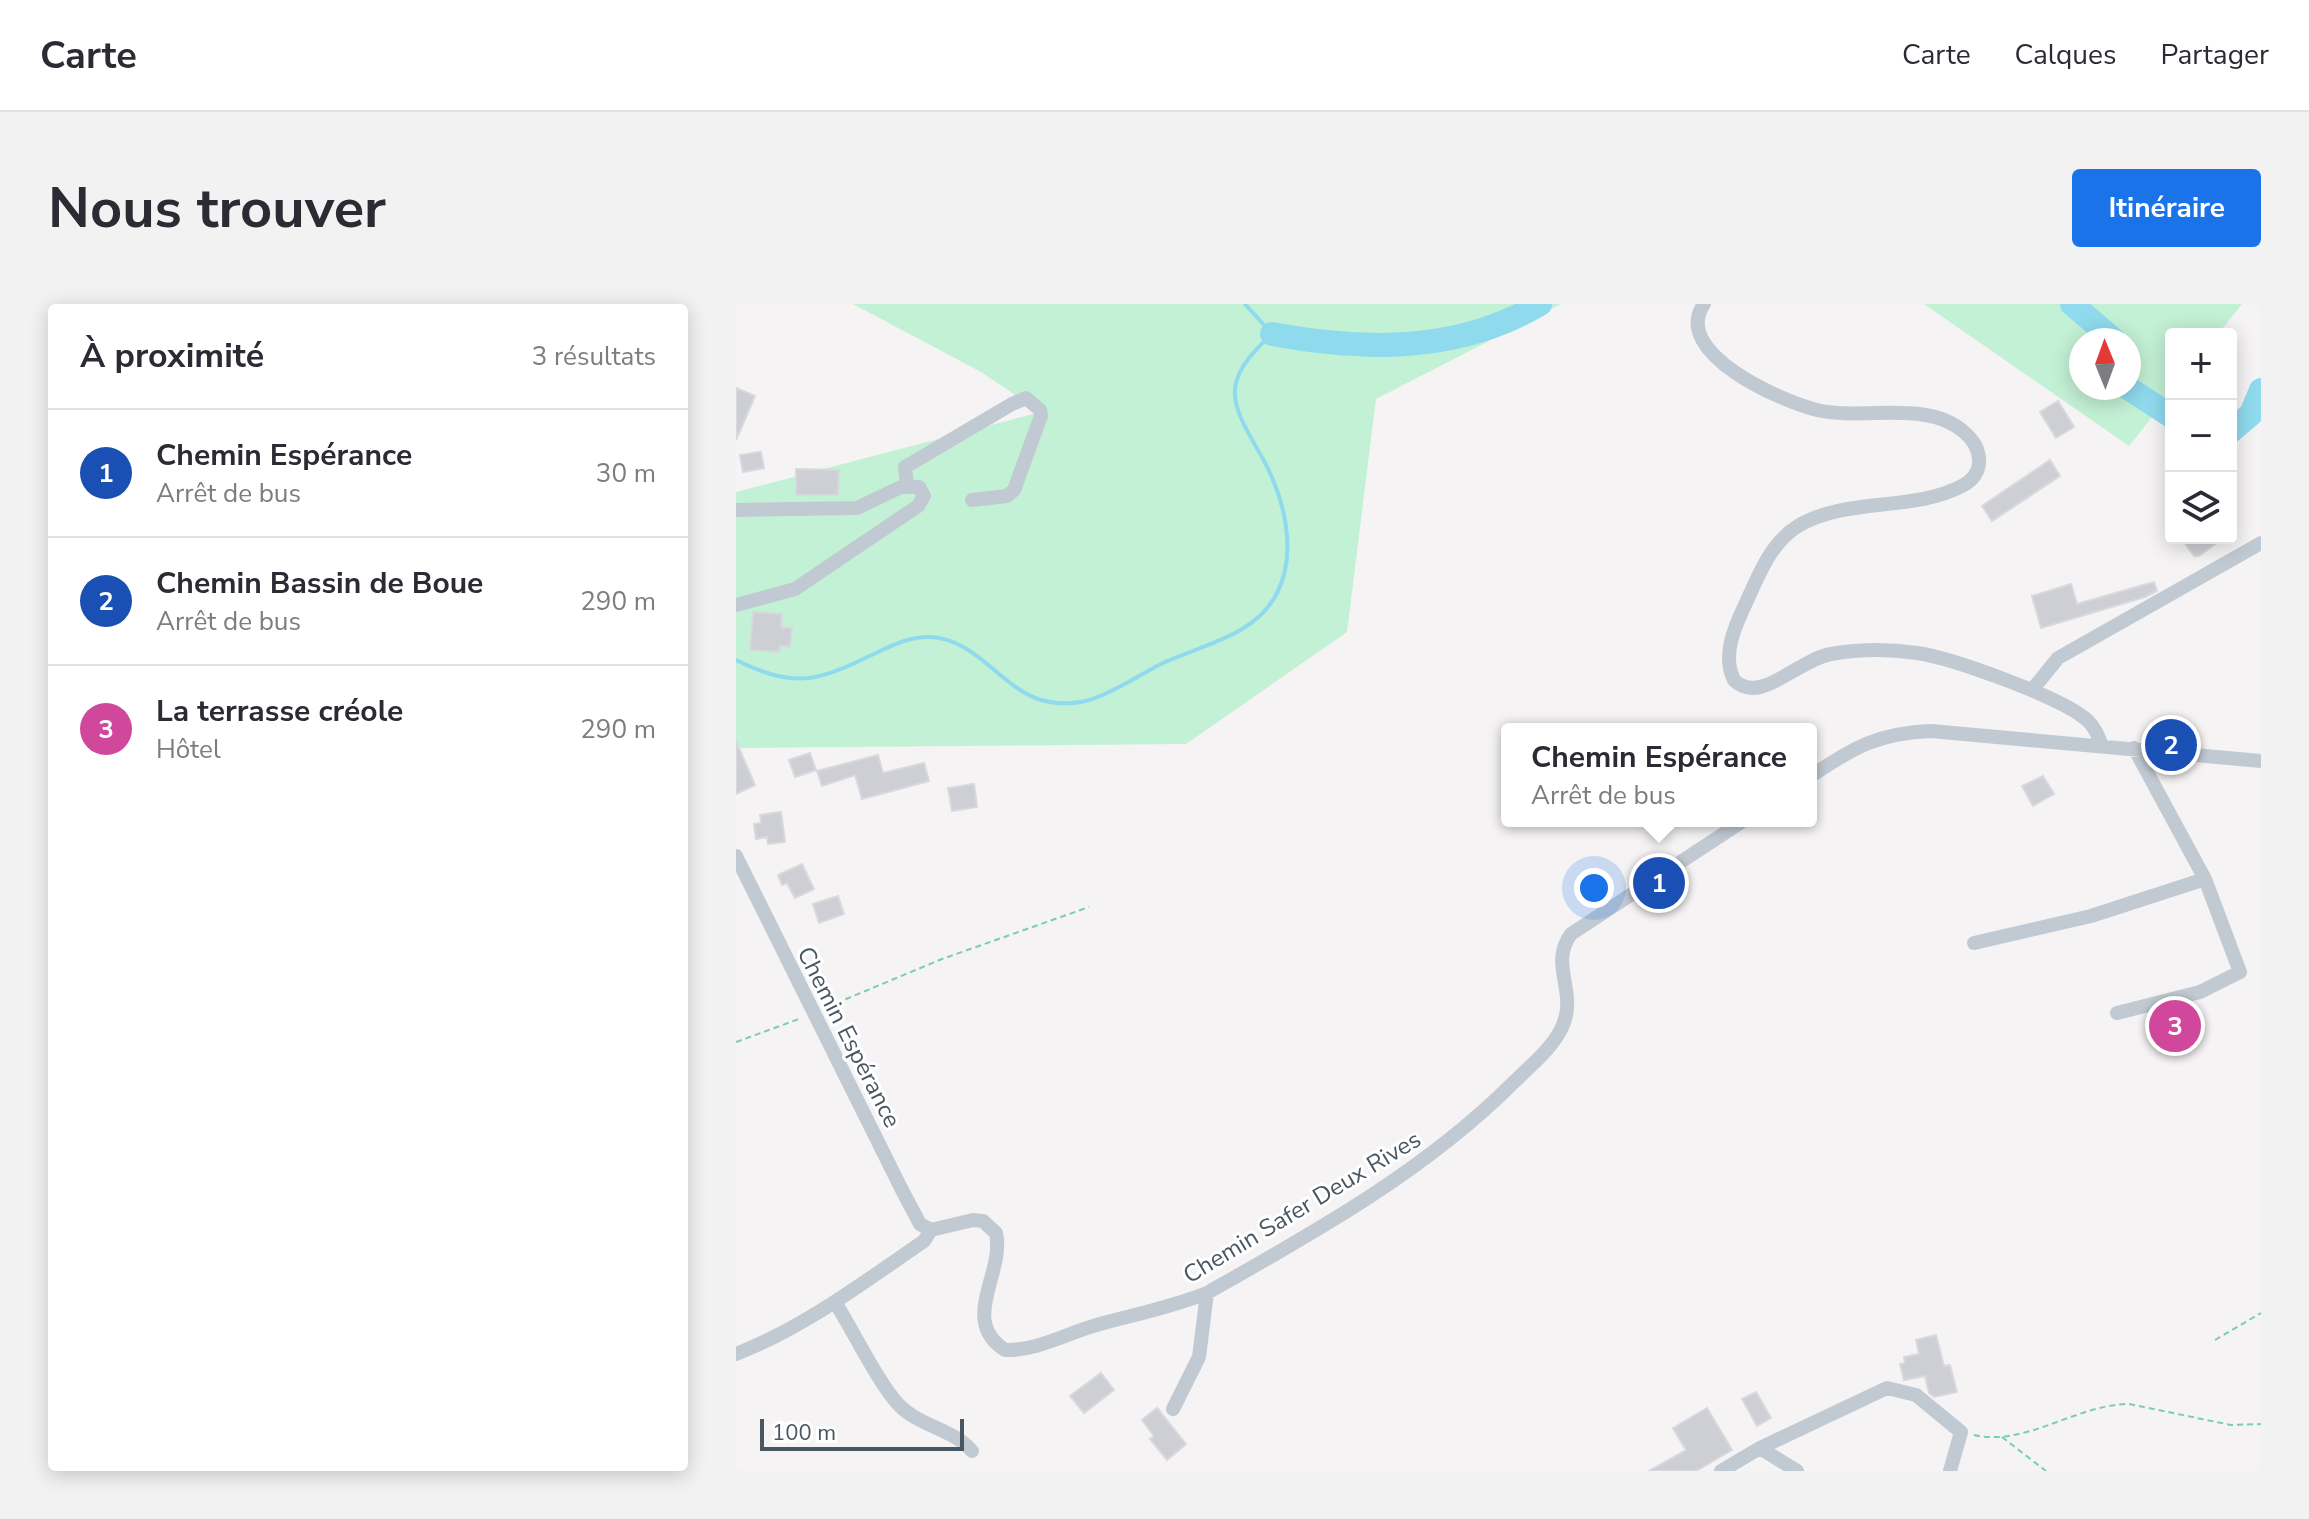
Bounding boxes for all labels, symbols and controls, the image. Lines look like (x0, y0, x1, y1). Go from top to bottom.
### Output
text: Carte (40, 30, 137, 81)
text: Carte (1902, 36, 1971, 74)
text: Calques (2015, 36, 2116, 74)
text: Partager (2160, 36, 2269, 74)
button: Itinéraire (2072, 169, 2261, 247)
text: Nous trouver (48, 170, 386, 247)
north arrow (2069, 328, 2141, 400)
map controls (2165, 328, 2237, 544)
button: + (2165, 328, 2237, 400)
text: À proximité (80, 333, 264, 379)
text: 3 résultats (532, 339, 656, 374)
button: − (2165, 400, 2237, 472)
text: Chemin Espérance (156, 435, 412, 476)
text: 1 (98, 456, 114, 491)
text: 30 m (596, 456, 656, 491)
button: layers (2165, 472, 2237, 544)
text: Arrêt de bus (156, 476, 301, 511)
text: Chemin Bassin de Boue (156, 563, 483, 604)
text: 2 (98, 584, 114, 619)
text: 290 m (580, 584, 656, 619)
text: Arrêt de bus (156, 604, 301, 639)
text: La terrasse créole (156, 691, 403, 732)
text: 3 (98, 712, 114, 747)
text: 290 m (580, 712, 656, 747)
pin: 2 (2145, 715, 2197, 775)
popup (1501, 723, 1817, 827)
text: Hôtel (156, 732, 221, 767)
text: Chemin Espérance (1531, 737, 1787, 778)
text: Arrêt de bus (1531, 778, 1676, 813)
pin: 1 (1633, 853, 1685, 913)
your location (1574, 868, 1614, 908)
street label: Chemin Espérance (790, 941, 908, 1133)
pin: 3 (2149, 996, 2201, 1056)
street label: Chemin Safer Deux Rives (1177, 1123, 1427, 1291)
scale bar (760, 1415, 964, 1451)
text: 100 m (772, 1418, 836, 1448)

